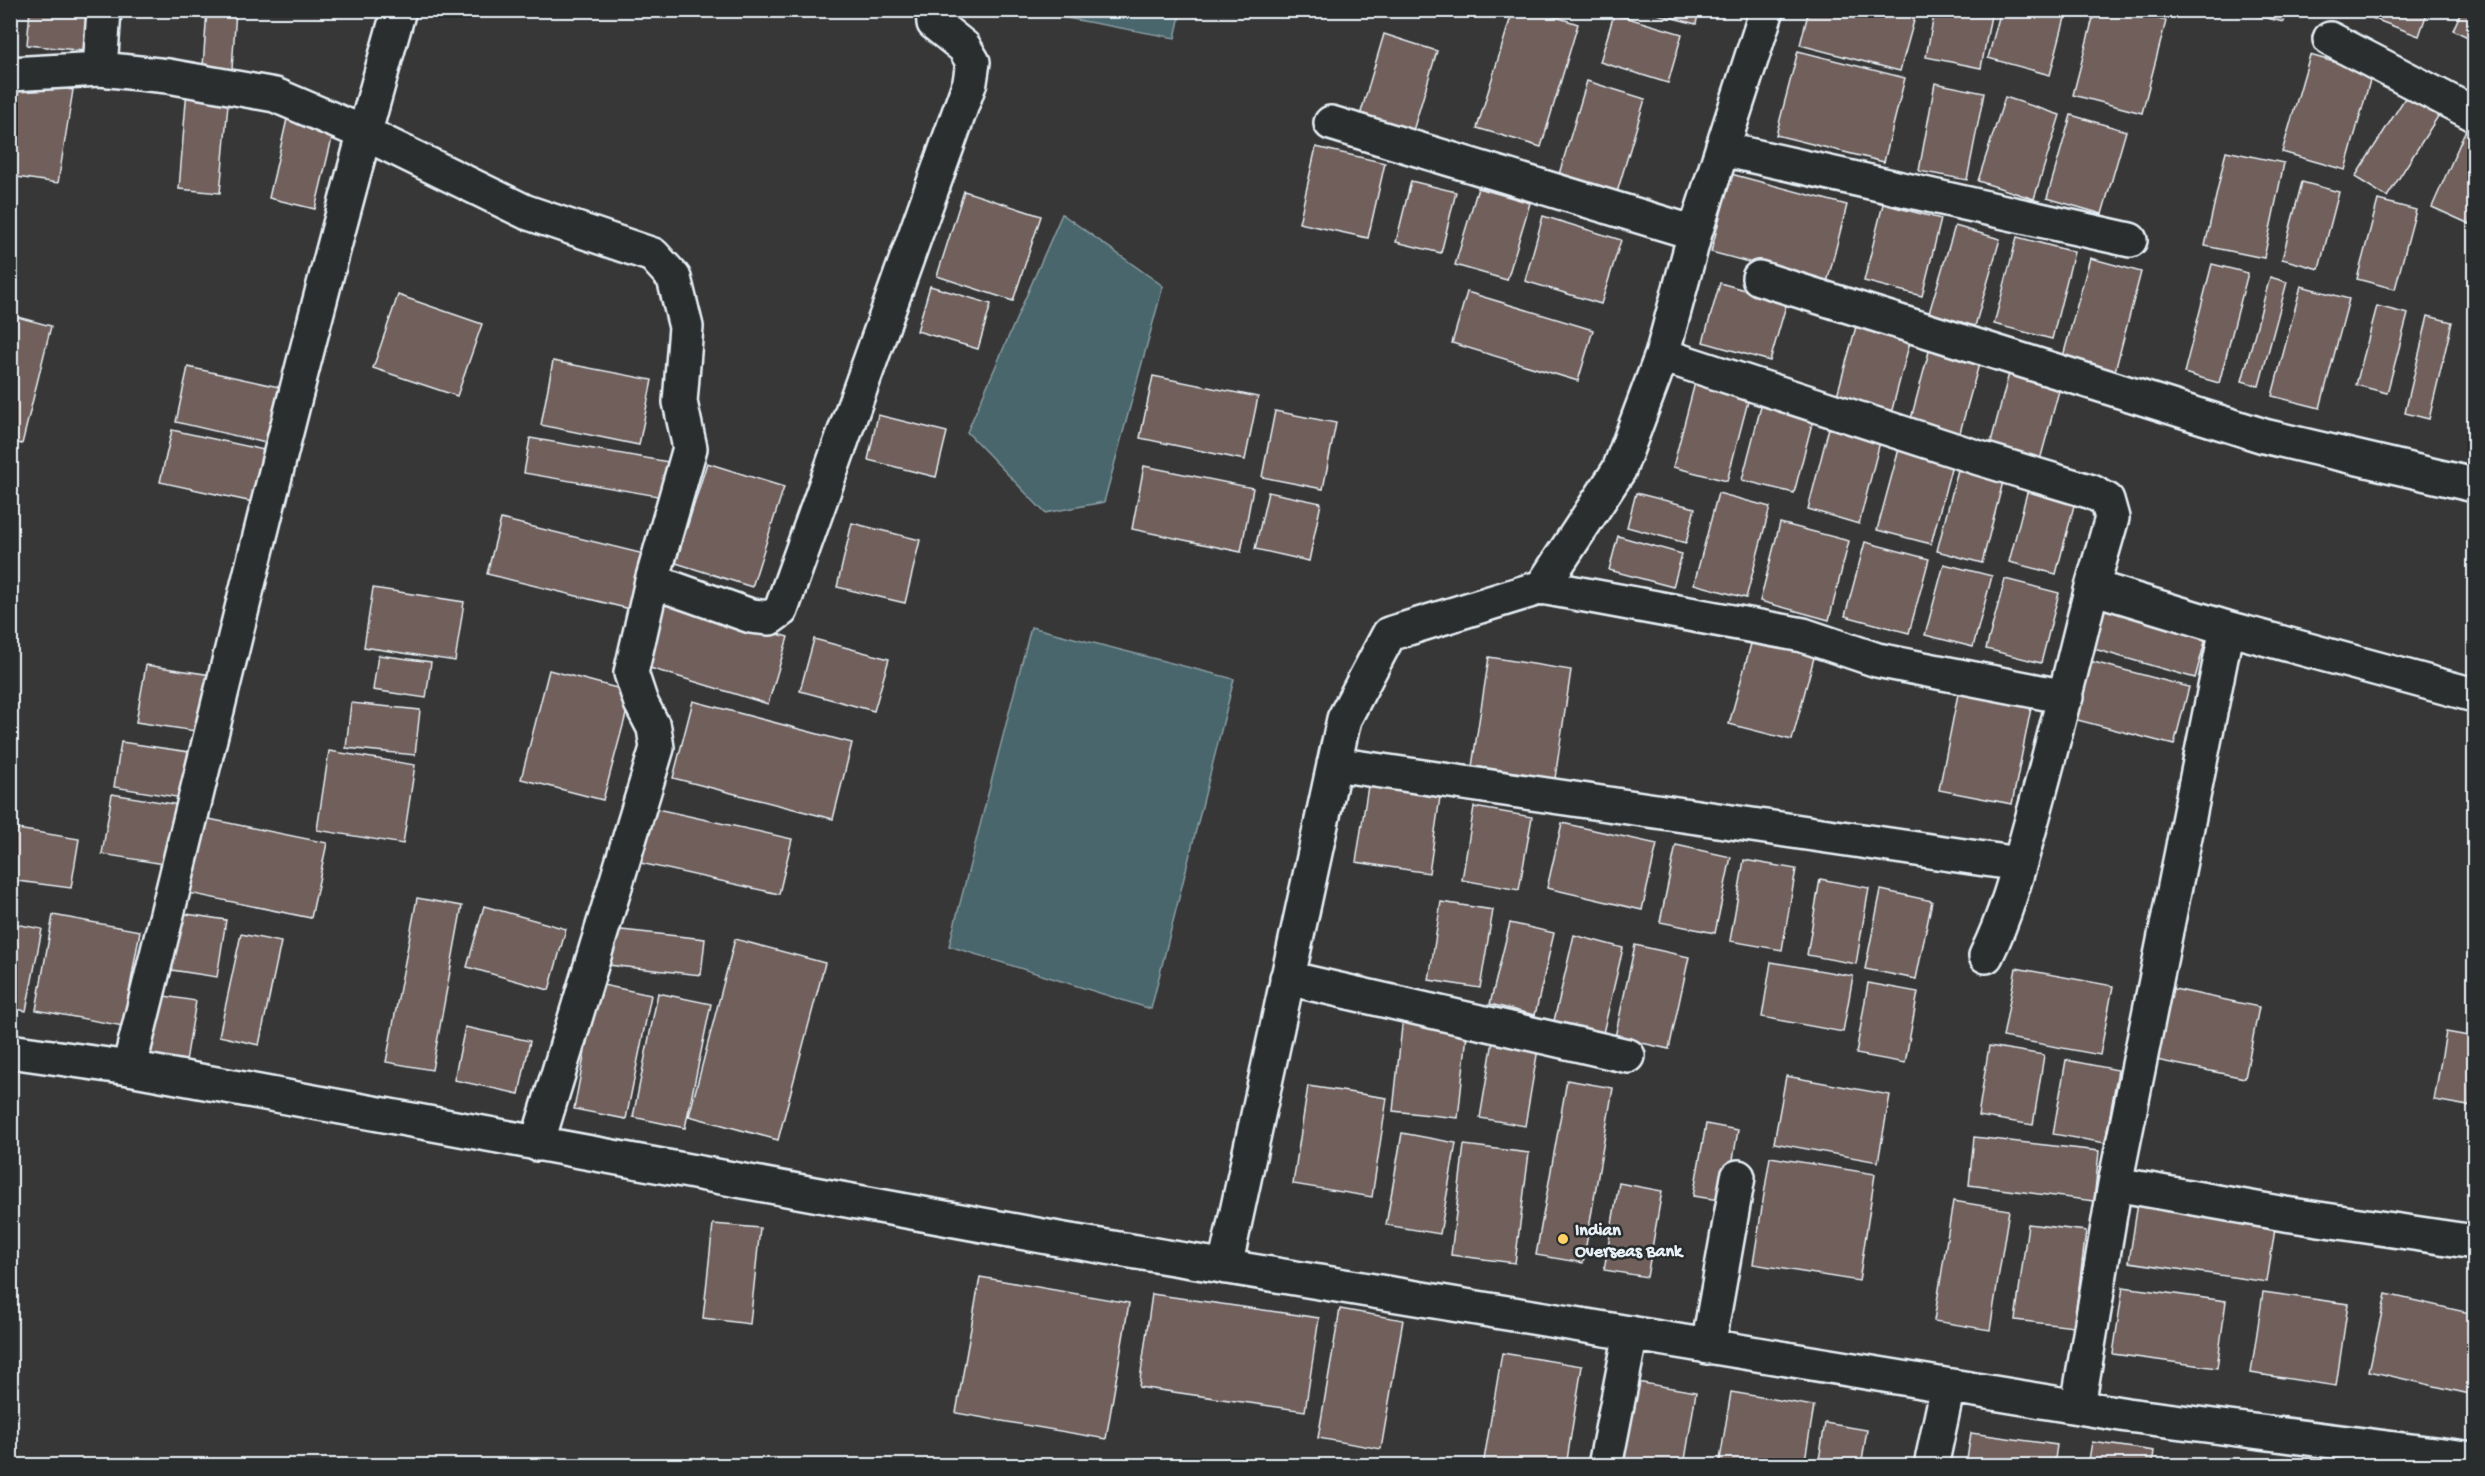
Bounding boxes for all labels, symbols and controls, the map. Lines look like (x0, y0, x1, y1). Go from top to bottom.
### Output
place label: Indian Overseas Bank (1575, 1221, 1684, 1263)
marker: Indian Overseas Bank (1556, 1232, 1570, 1246)

